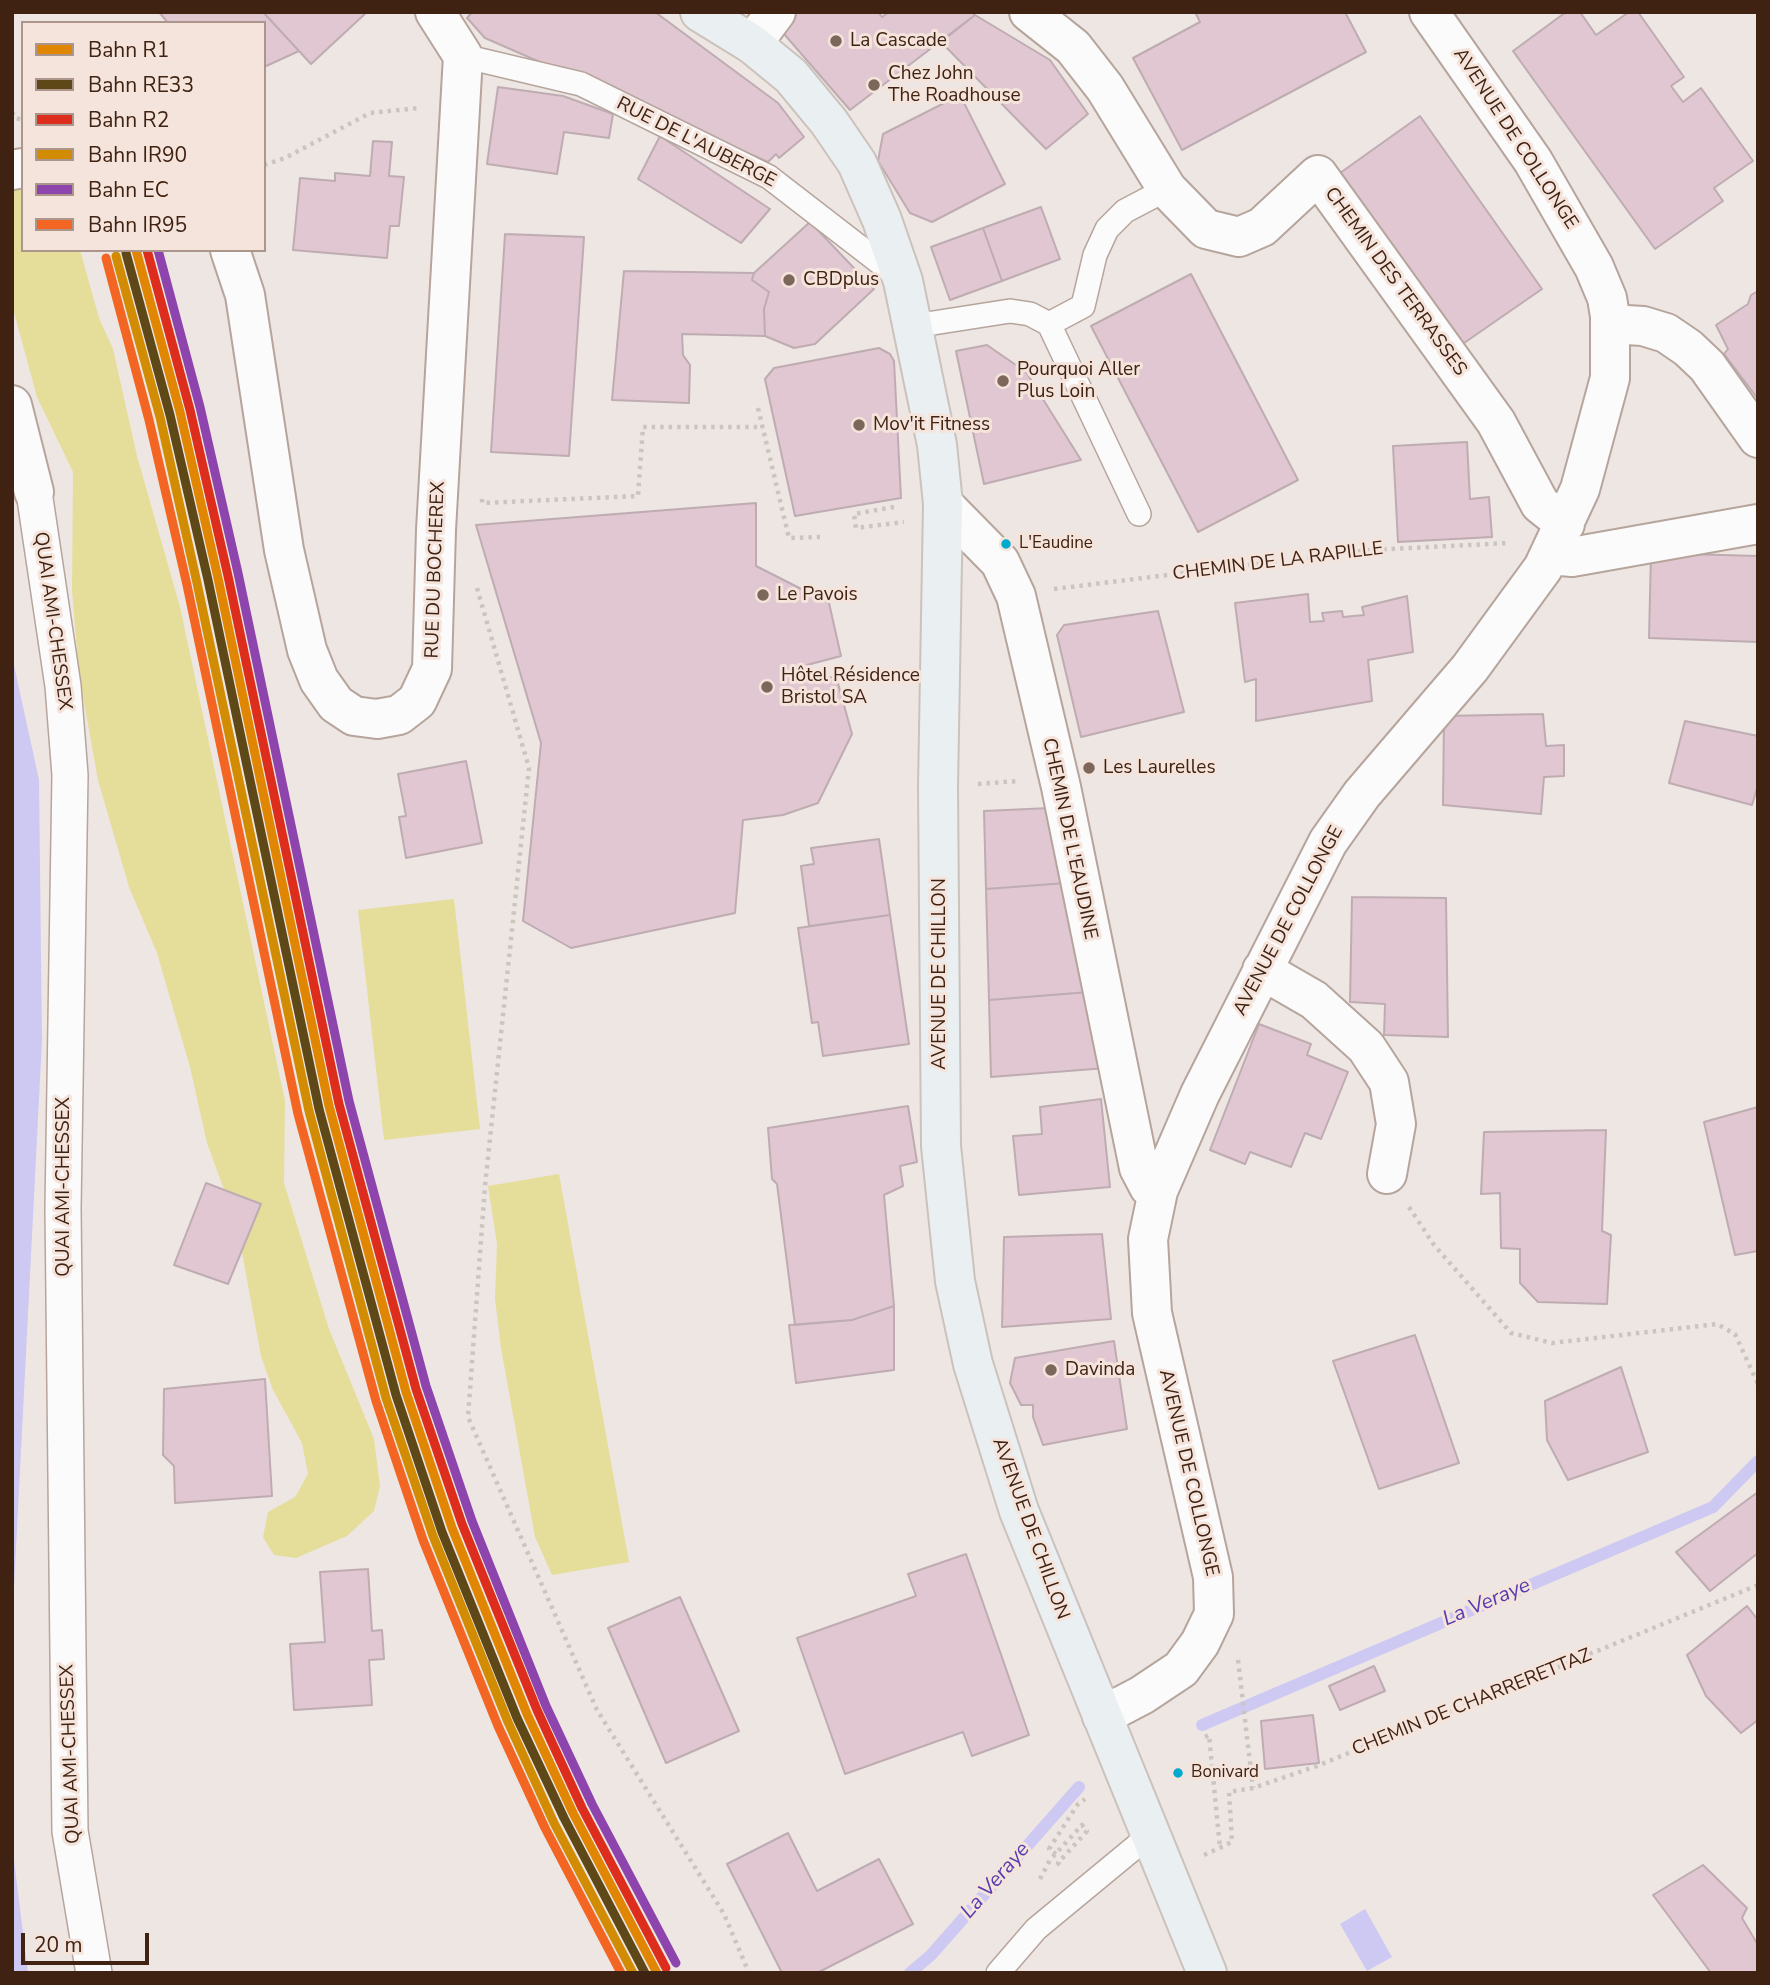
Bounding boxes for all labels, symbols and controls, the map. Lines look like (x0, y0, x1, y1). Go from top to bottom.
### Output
legend (21, 21, 266, 252)
place label: La Cascade (850, 30, 947, 52)
marker: La Cascade (828, 33, 844, 49)
text: Bahn R1 (88, 36, 169, 64)
street label: AVENUE DE COLLONGE (1448, 44, 1582, 234)
place label: Chez John The Roadhouse (888, 63, 1021, 107)
text: Bahn RE33 (88, 71, 194, 99)
marker: Chez John The Roadhouse (866, 77, 882, 93)
street label: RUE DE L'AUBERGE (612, 93, 780, 193)
text: Bahn R2 (88, 106, 169, 134)
text: Bahn IR90 (88, 141, 187, 169)
text: Bahn EC (88, 176, 169, 204)
street label: CHEMIN DES TERRASSES (1319, 183, 1471, 381)
text: Bahn IR95 (88, 211, 187, 239)
place label: CBDplus (803, 269, 879, 291)
marker: CBDplus (781, 272, 797, 288)
place label: Pourquoi Aller Plus Loin (1017, 359, 1140, 403)
marker: Pourquoi Aller Plus Loin (995, 373, 1011, 389)
place label: Mov'it Fitness (873, 414, 990, 436)
marker: Mov'it Fitness (851, 417, 867, 433)
street label: RUE DU BOCHEREX (422, 481, 450, 659)
street label: QUAI AMI-CHESSEX (28, 530, 76, 712)
place label: L'Eaudine (1019, 534, 1093, 554)
marker: L'Eaudine (999, 537, 1013, 551)
street label: CHEMIN DE LA RAPILLE (1171, 538, 1385, 586)
place label: Le Pavois (777, 584, 858, 606)
marker: Le Pavois (755, 587, 771, 603)
place label: Hôtel Résidence Bristol SA (781, 665, 920, 709)
marker: Hôtel Résidence Bristol SA (759, 679, 775, 695)
street label: CHEMIN DE L'EAUDINE (1036, 736, 1102, 942)
place label: Les Laurelles (1103, 757, 1216, 779)
marker: Les Laurelles (1081, 760, 1097, 776)
street label: AVENUE DE COLLONGE (1229, 822, 1349, 1020)
street label: AVENUE DE CHILLON (929, 878, 951, 1070)
street label: QUAI AMI-CHESSEX (53, 1097, 75, 1277)
place label: Davinda (1065, 1359, 1135, 1381)
marker: Davinda (1043, 1362, 1059, 1378)
street label: AVENUE DE COLLONGE (1153, 1367, 1223, 1579)
street label: AVENUE DE CHILLON (987, 1435, 1073, 1623)
water label: La Veraye (1439, 1573, 1535, 1633)
street label: CHEMIN DE CHARRERETTAZ (1349, 1644, 1595, 1762)
street label: QUAI AMI-CHESSEX (56, 1664, 86, 1844)
place label: Bonivard (1191, 1763, 1259, 1783)
marker: Bonivard (1171, 1766, 1185, 1780)
water label: La Veraye (956, 1838, 1036, 1924)
scale bar (24, 1918, 152, 1962)
text: 20 m (34, 1931, 83, 1959)

